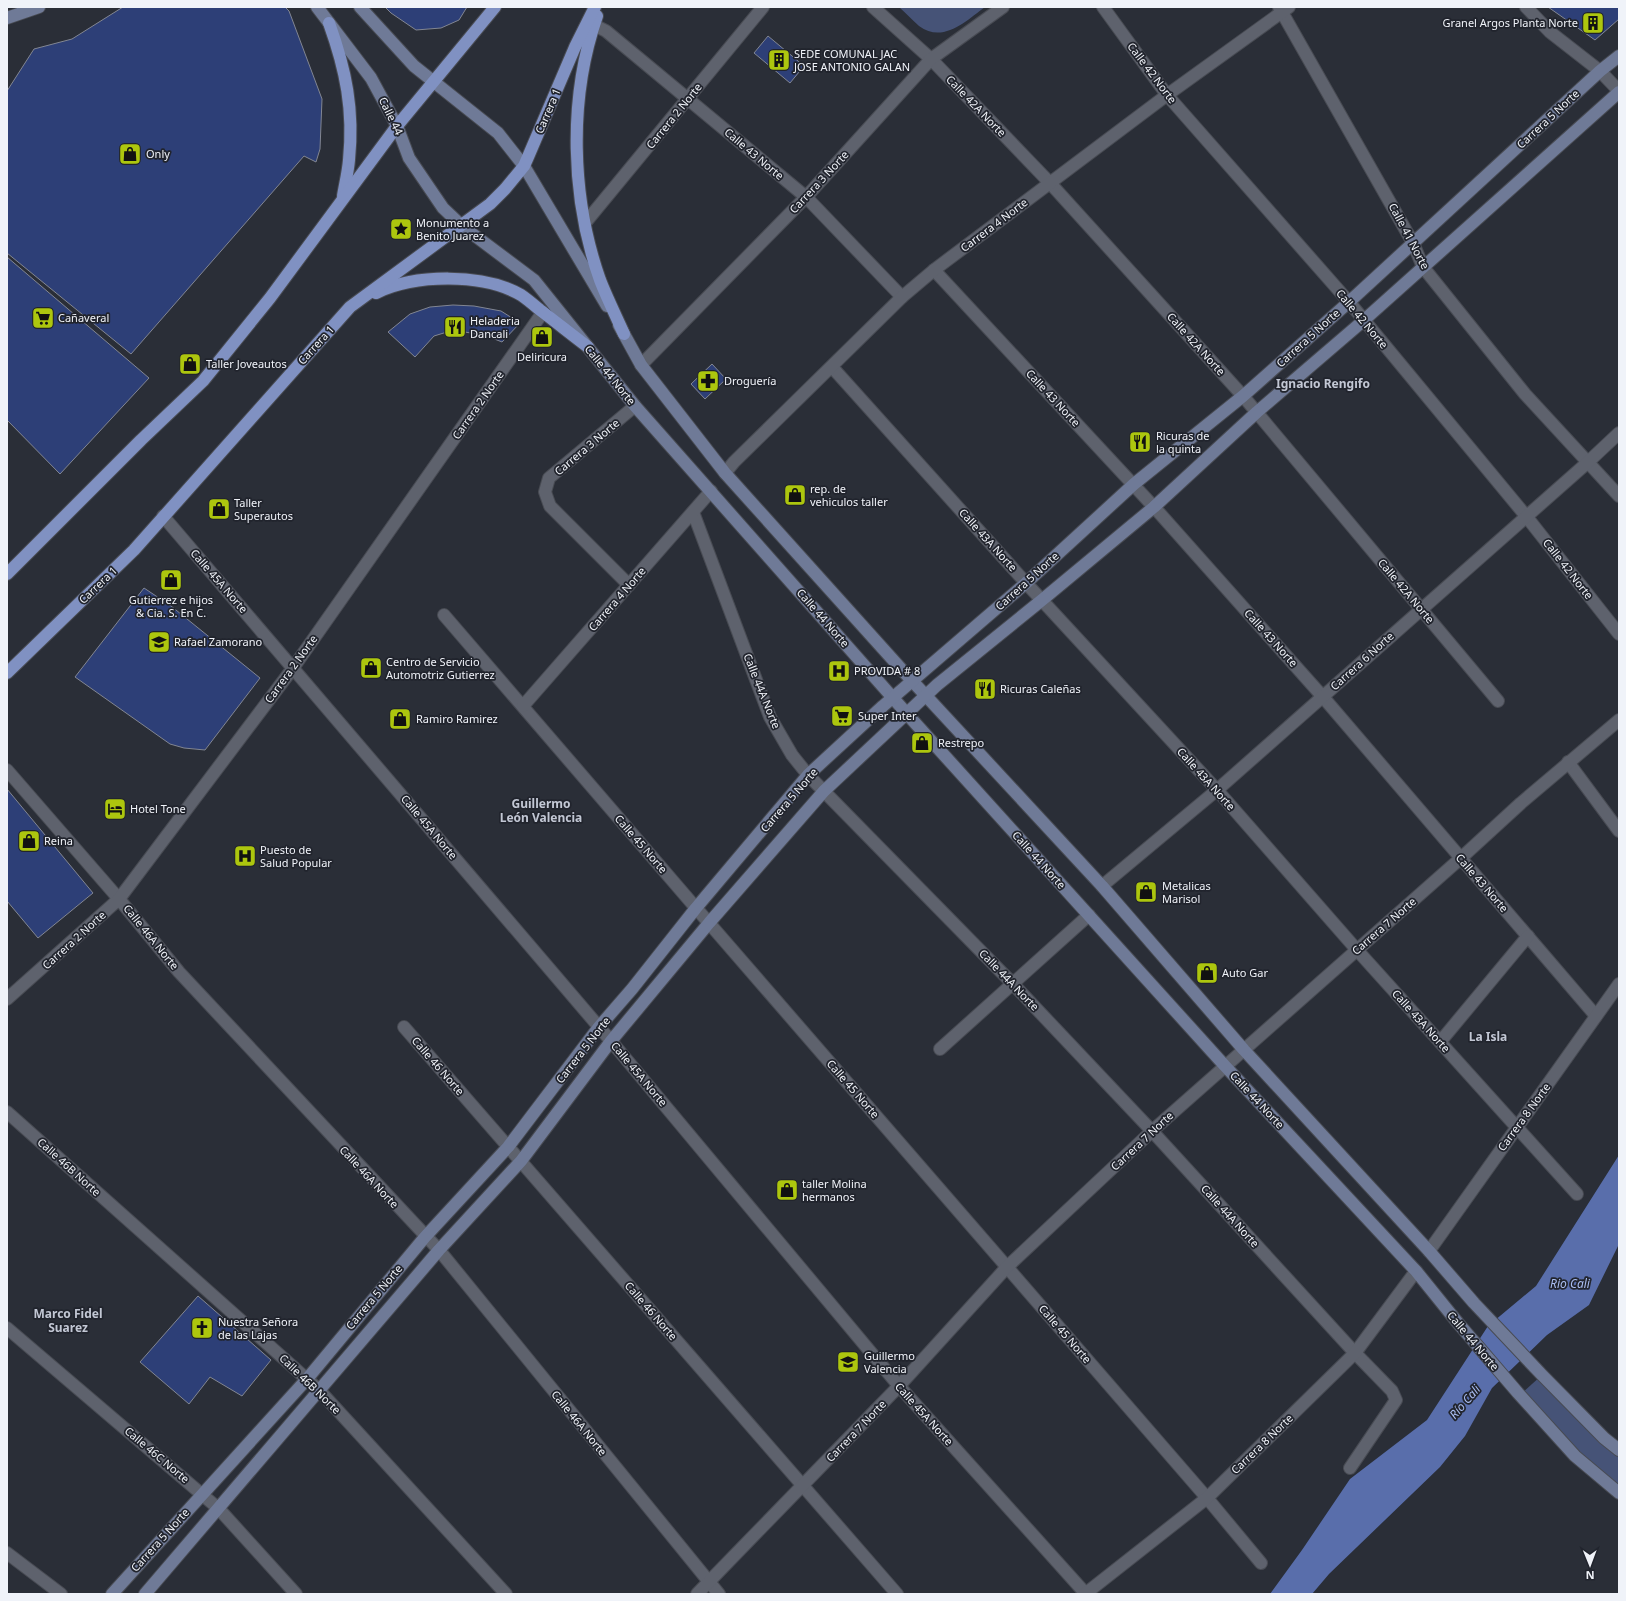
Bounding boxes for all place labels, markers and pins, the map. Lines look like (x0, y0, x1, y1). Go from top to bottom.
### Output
building icon: Granel Argos Planta Norte (1580, 10, 1606, 36)
place label: Granel Argos Planta Norte (1443, 15, 1578, 30)
place label: SEDE COMUNAL JAC JOSE ANTONIO GALAN (793, 46, 910, 74)
building icon: SEDE COMUNAL JAC JOSE ANTONIO GALAN (766, 47, 792, 73)
shop icon: Only (117, 141, 143, 167)
place label: Only (146, 146, 170, 161)
place label: Monumento a Benito Juarez (416, 215, 489, 243)
place icon: Monumento a Benito Juarez (388, 216, 414, 242)
supermarket icon: Cañaveral (30, 305, 56, 331)
place label: Cañaveral (58, 310, 109, 325)
place label: Heladeria Dancali (470, 313, 520, 341)
restaurant icon: Heladeria Dancali (442, 314, 468, 340)
shop icon: Deliricura (529, 324, 555, 350)
place label: Deliricura (517, 349, 567, 364)
shop icon: Taller Joveautos (177, 351, 203, 377)
place label: Taller Joveautos (206, 356, 287, 371)
pharmacy icon: Droguería (695, 368, 721, 394)
place label: Droguería (724, 373, 776, 388)
place label: Ricuras de la quinta (1156, 428, 1209, 456)
restaurant icon: Ricuras de la quinta (1127, 429, 1153, 455)
place label: rep. de vehiculos taller (810, 481, 888, 509)
shop icon: rep. de vehiculos taller (782, 482, 808, 508)
place label: Taller Superautos (234, 495, 293, 523)
shop icon: Taller Superautos (206, 496, 232, 522)
shop icon: Gutierrez e hijos & Cia. S. En C. (158, 567, 184, 593)
place label: Gutierrez e hijos & Cia. S. En C. (129, 592, 213, 620)
school or university icon: Rafael Zamorano (146, 629, 172, 655)
place label: Rafael Zamorano (174, 634, 263, 649)
place label: Centro de Servicio Automotriz Gutierrez (386, 654, 495, 682)
shop icon: Centro de Servicio Automotriz Gutierrez (358, 655, 384, 681)
hospital icon: PROVIDA # 8 (826, 658, 852, 684)
place label: PROVIDA # 8 (854, 663, 920, 678)
restaurant icon: Ricuras Caleñas (972, 676, 998, 702)
place label: Ricuras Caleñas (1000, 681, 1081, 696)
supermarket icon: Super Inter (829, 703, 855, 729)
shop icon: Ramiro Ramirez (387, 706, 413, 732)
place label: Super Inter (858, 708, 917, 723)
place label: Ramiro Ramirez (416, 711, 498, 726)
shop icon: Restrepo (909, 730, 935, 756)
place label: Restrepo (938, 735, 985, 750)
hotel icon: Hotel Tone (102, 796, 128, 822)
place label: Hotel Tone (130, 801, 186, 816)
shop icon: Reina (16, 828, 42, 854)
place label: Reina (44, 833, 73, 848)
place label: Puesto de Salud Popular (260, 842, 332, 870)
hospital icon: Puesto de Salud Popular (232, 843, 258, 869)
place label: Metalicas Marisol (1162, 878, 1211, 906)
shop icon: Metalicas Marisol (1133, 879, 1159, 905)
shop icon: Auto Gar (1194, 960, 1220, 986)
place label: Auto Gar (1222, 965, 1268, 980)
place label: taller Molina hermanos (802, 1176, 867, 1204)
shop icon: taller Molina hermanos (774, 1177, 800, 1203)
place label: Nuestra Señora de las Lajas (218, 1314, 298, 1342)
church icon: Nuestra Señora de las Lajas (189, 1315, 215, 1341)
place label: Guillermo Valencia (864, 1348, 915, 1376)
school or university icon: Guillermo Valencia (835, 1349, 861, 1375)

